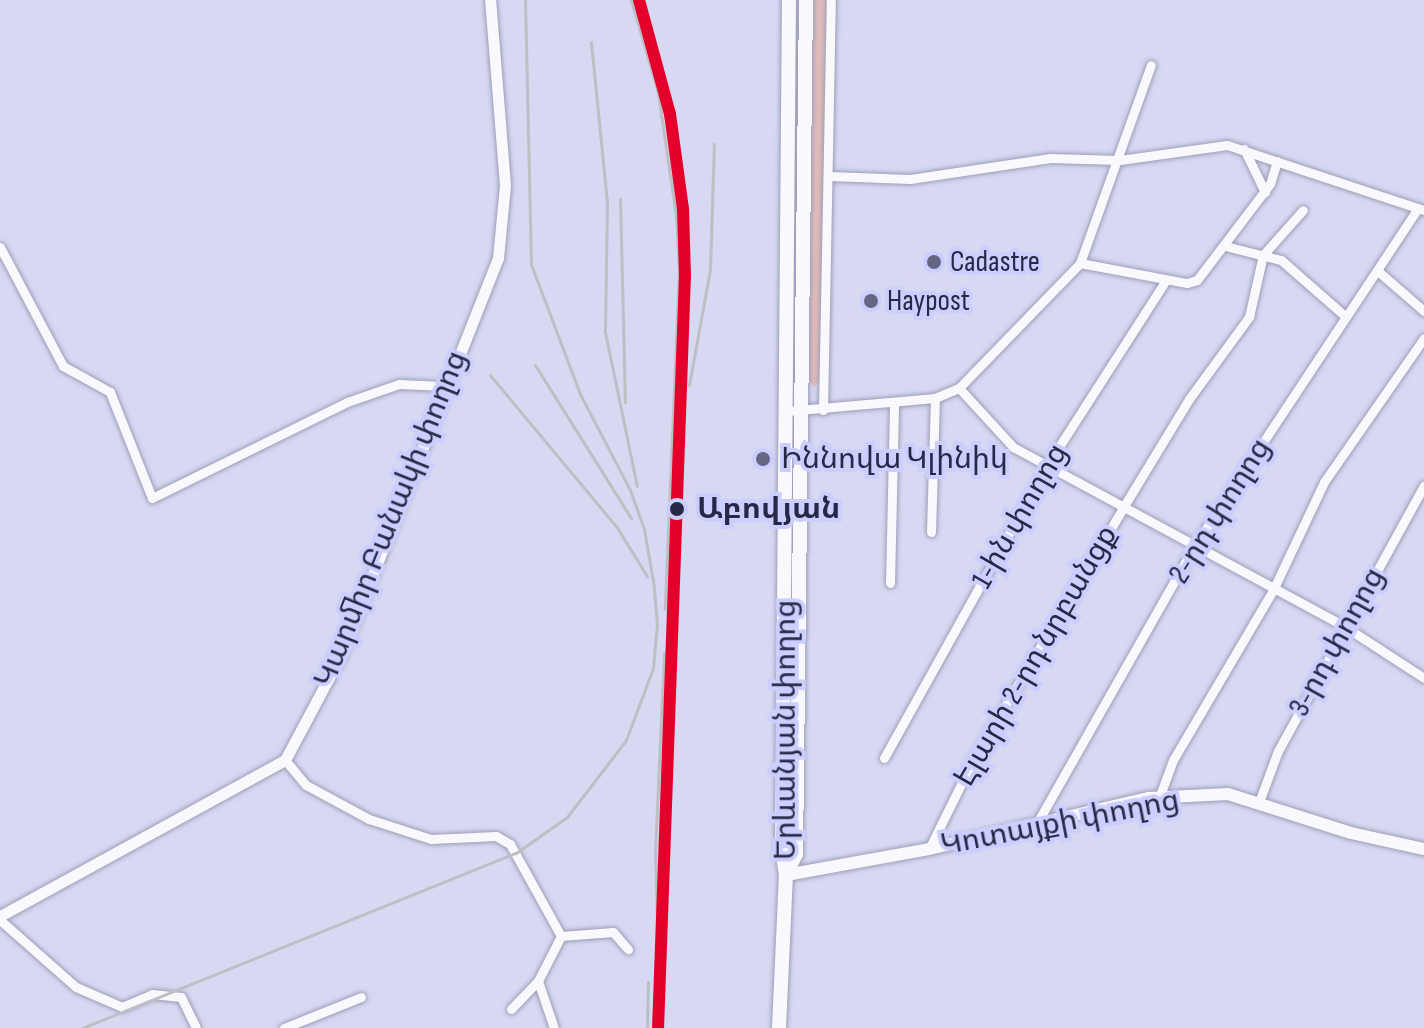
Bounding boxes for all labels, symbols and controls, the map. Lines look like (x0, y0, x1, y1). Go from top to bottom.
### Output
place label: Cadastre (950, 244, 1040, 280)
marker: Cadastre (925, 253, 943, 271)
place label: Haypost (887, 283, 970, 319)
marker: Haypost (862, 292, 880, 310)
street label: Կարմիր Բանակի փողոց (307, 346, 475, 692)
street label: 2-րդ փողոց (1161, 432, 1279, 590)
street label: 1-ին փողոց (964, 437, 1076, 595)
place label: Իննովա Կլինիկ (781, 441, 1008, 477)
marker: Իննովա Կլինիկ (752, 448, 774, 470)
place label: Աբովյան (697, 491, 840, 527)
marker: Աբովյան (664, 496, 690, 522)
street label: Էլարի 2-րդ նրբանցք (947, 519, 1125, 793)
street label: 3-րդ փողոց (1281, 561, 1393, 723)
street label: Երևանյան փողոց (768, 600, 804, 860)
street label: Կոտայքի փողոց (938, 782, 1182, 864)

